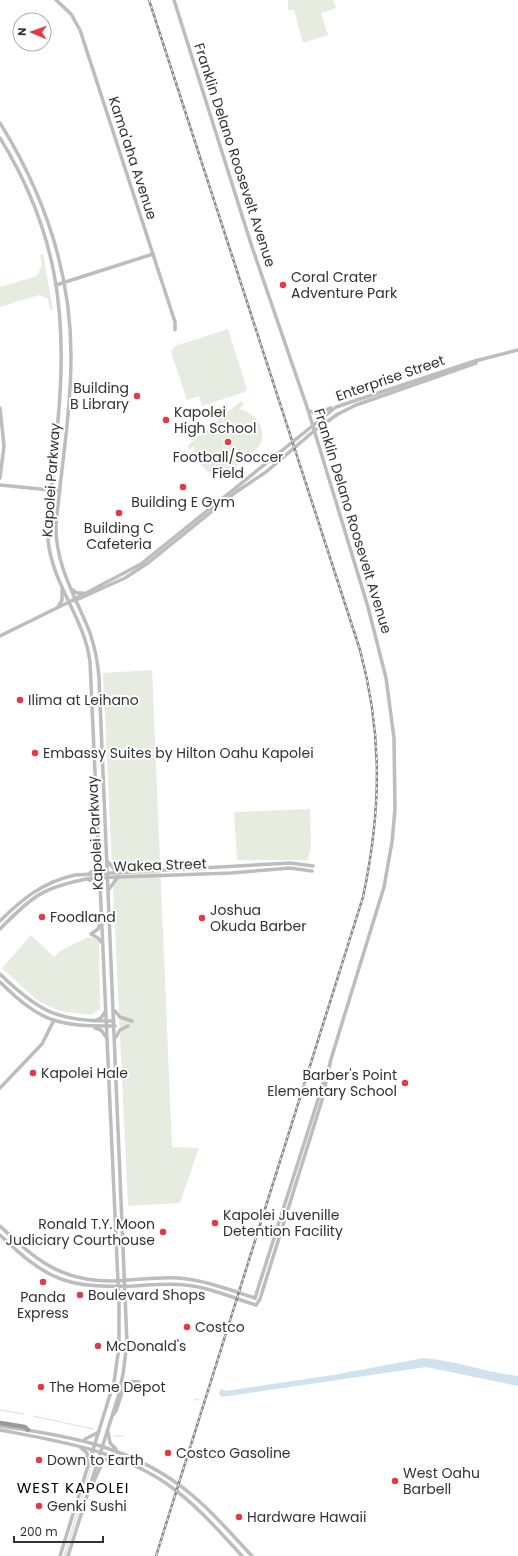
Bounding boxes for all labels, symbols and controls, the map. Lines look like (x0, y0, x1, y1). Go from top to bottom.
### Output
north arrow (12, 12, 52, 52)
text: N (14, 27, 30, 36)
street label: Franklin Delano Roosevelt Avenue (189, 40, 281, 270)
street label: Kama'aha Avenue (104, 94, 162, 222)
place label: Coral Crater Adventure Park (291, 267, 398, 303)
marker: Coral Crater Adventure Park (278, 280, 288, 290)
street label: Enterprise Street (333, 350, 447, 406)
place label: Building B Library (70, 378, 129, 414)
marker: Building B Library (132, 391, 142, 401)
place label: Kapolei High School (174, 402, 256, 438)
street label: Franklin Delano Roosevelt Avenue (309, 406, 397, 636)
marker: Kapolei High School (161, 415, 171, 425)
street label: Kapolei Parkway (37, 422, 65, 538)
marker: Football/Soccer Field (223, 437, 233, 447)
place label: Football/Soccer Field (173, 447, 283, 483)
marker: Building E Gym (178, 482, 188, 492)
place label: Building E Gym (131, 492, 235, 512)
marker: Building C Cafeteria (114, 508, 124, 518)
place label: Building C Cafeteria (84, 518, 154, 554)
place label: Ilima at Leihano (28, 690, 139, 710)
marker: Ilima at Leihano (15, 695, 25, 705)
place label: Embassy Suites by Hilton Oahu Kapolei (43, 743, 314, 763)
marker: Embassy Suites by Hilton Oahu Kapolei (30, 748, 40, 758)
street label: Kapolei Parkway (82, 775, 108, 891)
street label: Wakea Street (113, 853, 207, 877)
place label: Joshua Okuda Barber (210, 900, 306, 936)
place label: Foodland (50, 907, 116, 927)
marker: Foodland (37, 912, 47, 922)
marker: Joshua Okuda Barber (197, 913, 207, 923)
place label: Kapolei Hale (41, 1063, 128, 1083)
place label: Barber's Point Elementary School (267, 1065, 397, 1101)
marker: Kapolei Hale (28, 1068, 38, 1078)
marker: Barber's Point Elementary School (400, 1078, 410, 1088)
place label: Kapolei Juvenille Detention Facility (223, 1205, 343, 1241)
place label: Ronald T.Y. Moon Judiciary Courthouse (6, 1214, 155, 1250)
marker: Kapolei Juvenille Detention Facility (210, 1218, 220, 1228)
marker: Ronald T.Y. Moon Judiciary Courthouse (158, 1227, 168, 1237)
marker: Panda Express (38, 1277, 48, 1287)
place label: Boulevard Shops (88, 1285, 205, 1305)
place label: Panda Express (17, 1287, 69, 1323)
marker: Boulevard Shops (75, 1290, 85, 1300)
place label: Costco (195, 1317, 245, 1337)
marker: Costco (182, 1322, 192, 1332)
place label: McDonald's (106, 1336, 186, 1356)
marker: McDonald's (93, 1341, 103, 1351)
place label: The Home Depot (49, 1377, 166, 1397)
marker: The Home Depot (36, 1382, 46, 1392)
place label: Costco Gasoline (176, 1443, 291, 1463)
marker: Costco Gasoline (163, 1448, 173, 1458)
place label: Down to Earth (47, 1450, 144, 1470)
marker: Down to Earth (34, 1455, 44, 1465)
place label: West Oahu Barbell (403, 1463, 480, 1499)
marker: West Oahu Barbell (390, 1476, 400, 1486)
district label: WEST KAPOLEI (17, 1477, 129, 1498)
place label: Genki Sushi (47, 1496, 127, 1516)
marker: Genki Sushi (34, 1501, 44, 1511)
place label: Hardware Hawaii (247, 1507, 366, 1527)
marker: Hardware Hawaii (234, 1512, 244, 1522)
scale bar (14, 1518, 103, 1544)
text: 200 m (20, 1523, 58, 1540)

